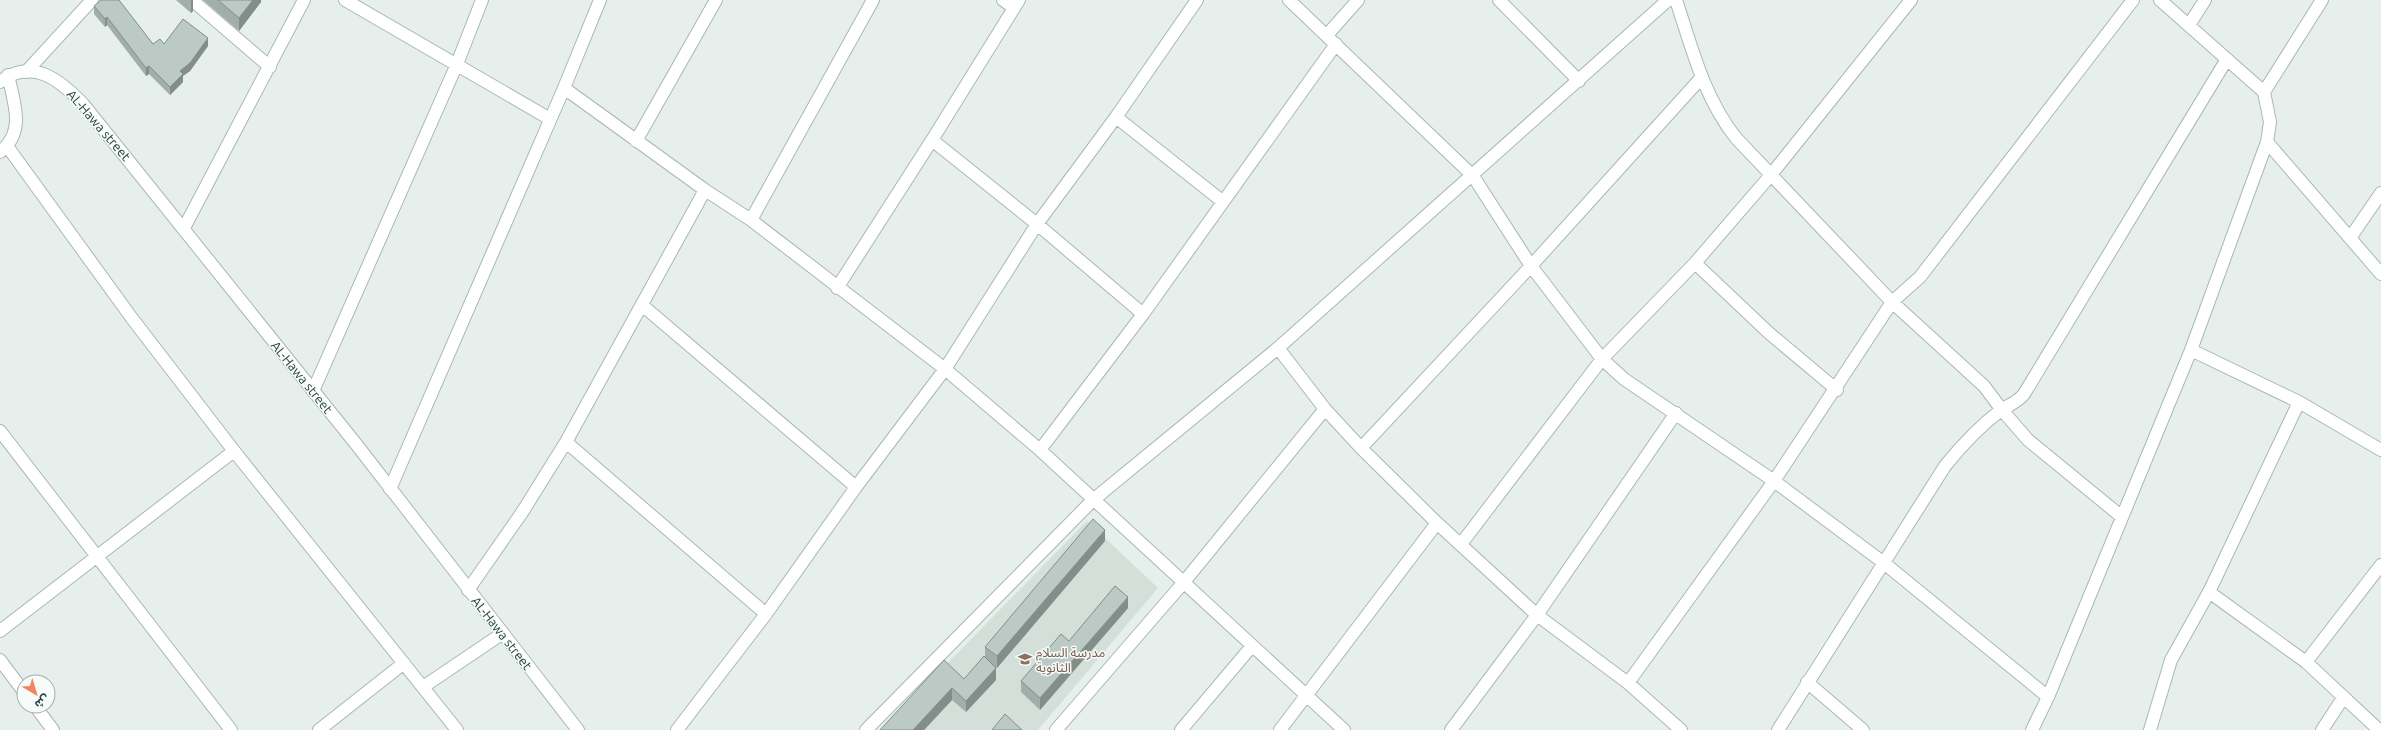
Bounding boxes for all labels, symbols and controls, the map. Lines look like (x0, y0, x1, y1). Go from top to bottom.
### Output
street label: AL-Hawa street (65, 87, 133, 163)
street label: AL-Hawa street (269, 338, 335, 416)
street label: AL-Hawa street (469, 594, 535, 672)
place label: مدرسة السلام الثانوية (1036, 645, 1105, 675)
school or university icon: مدرسة السلام الثانوية (1017, 651, 1033, 667)
north arrow (16, 674, 56, 714)
text: ش (32, 692, 52, 711)

